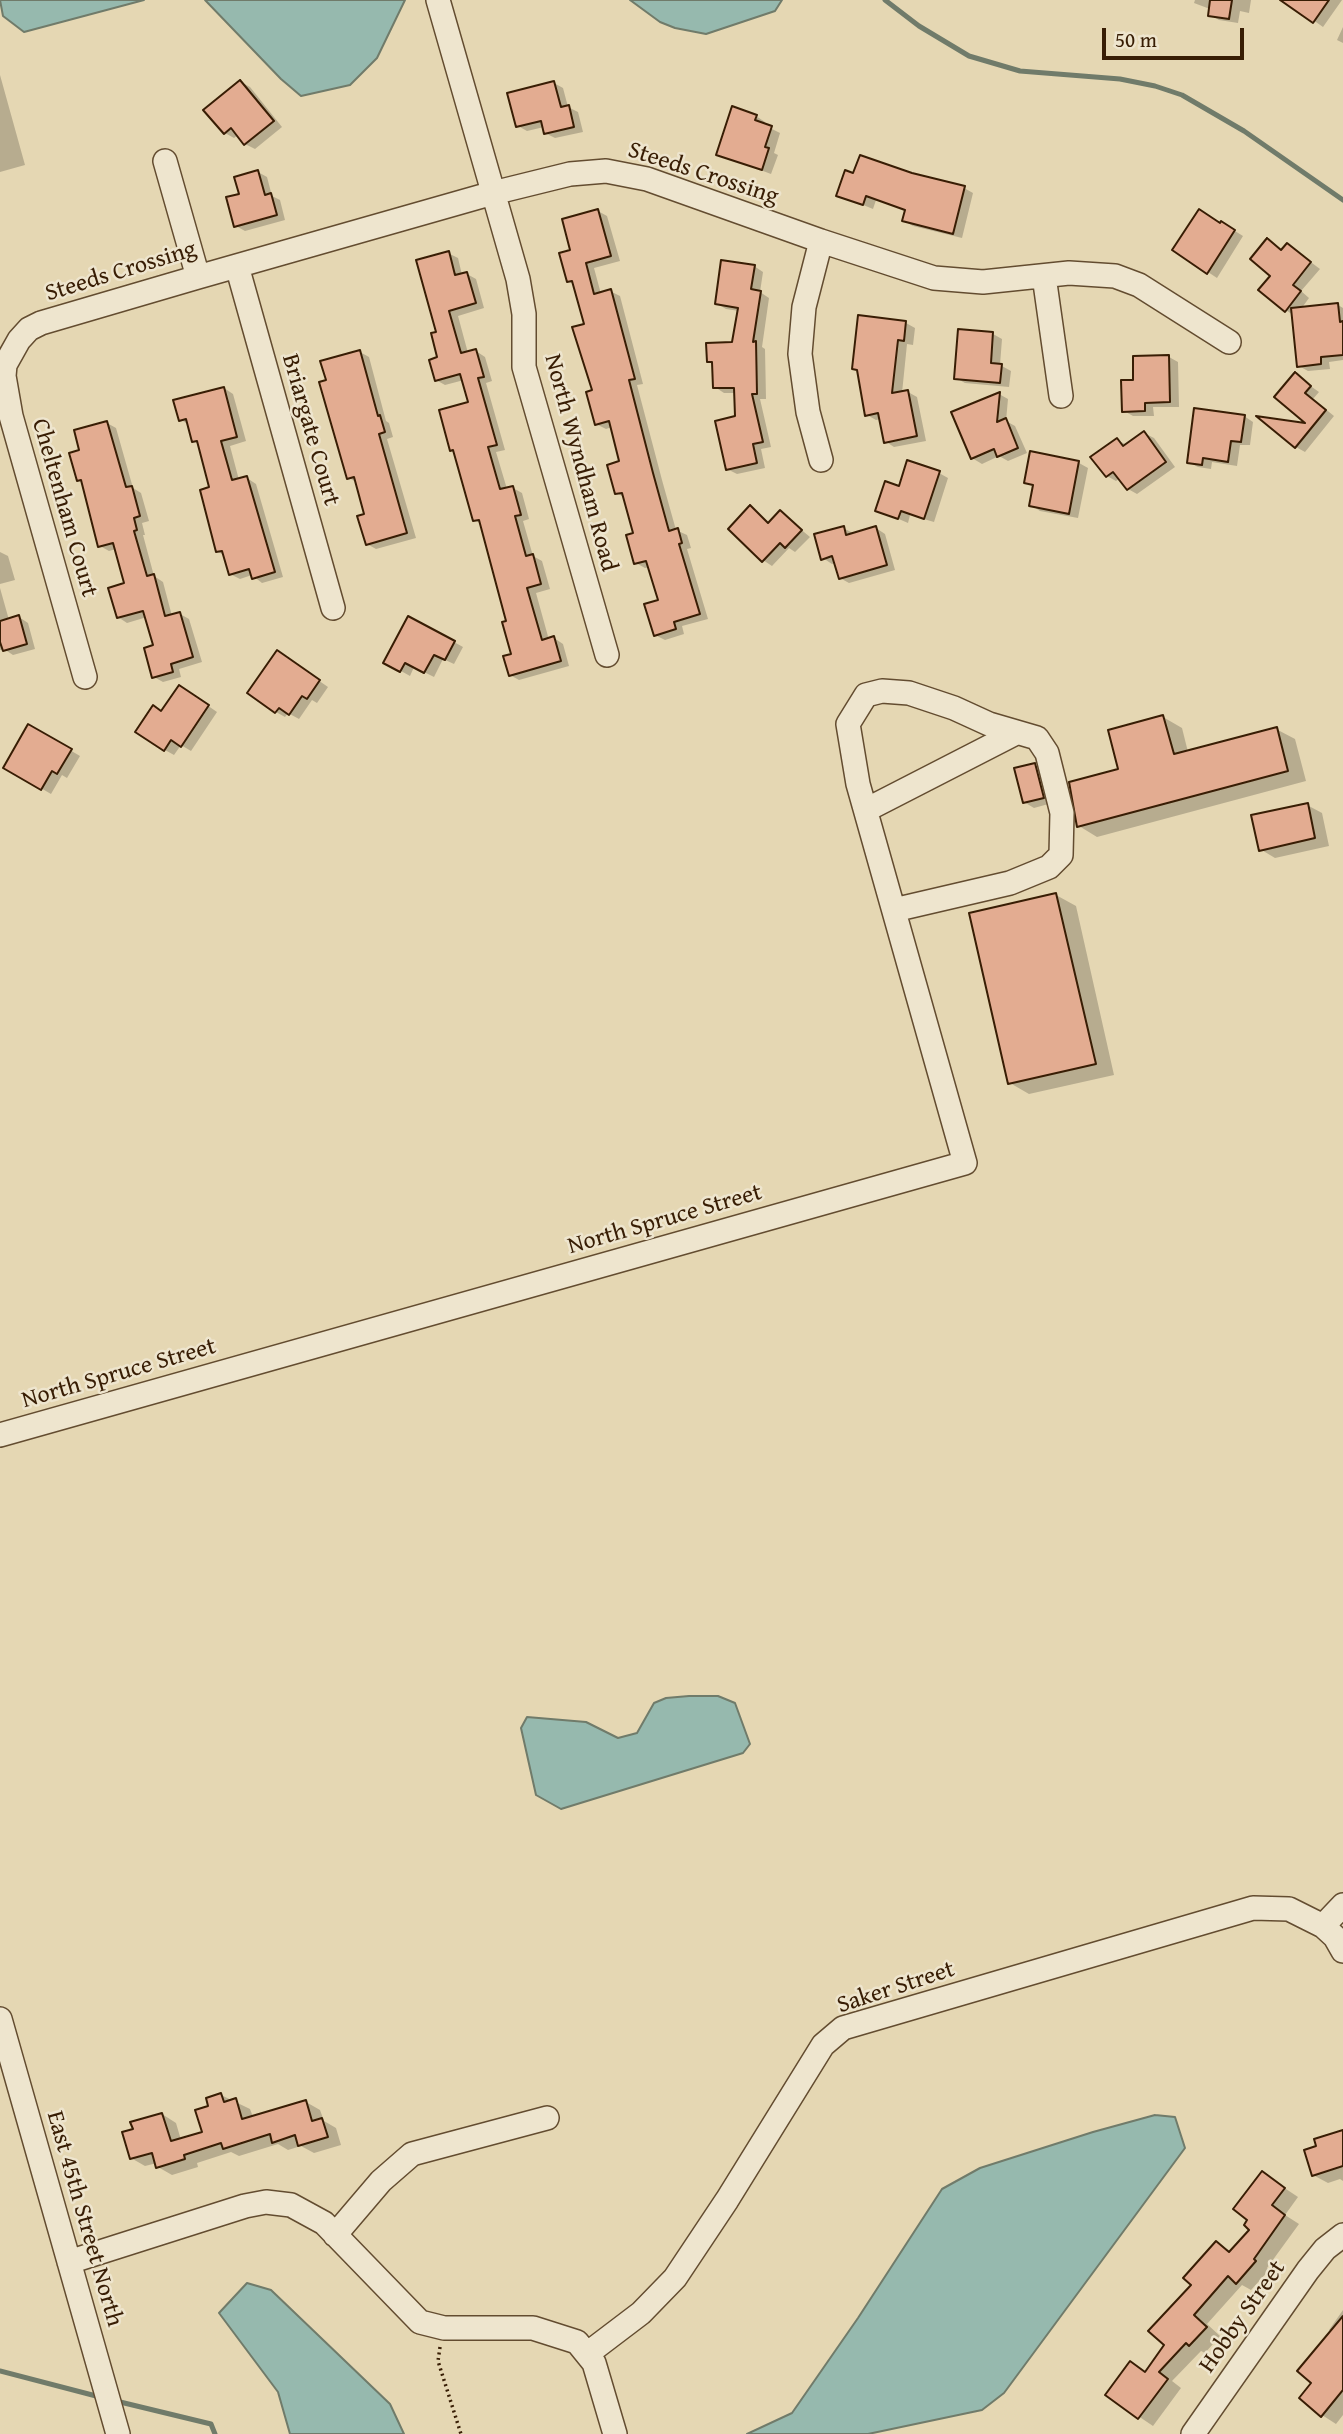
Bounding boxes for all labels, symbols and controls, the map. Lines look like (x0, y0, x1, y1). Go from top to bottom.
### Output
scale bar (1105, 14, 1247, 58)
text: 50 m (1115, 24, 1157, 55)
street label: Steeds Crossing (624, 136, 782, 212)
street label: Steeds Crossing (42, 235, 200, 309)
street label: Briargate Court (275, 351, 345, 509)
street label: North Wyndham Road (537, 351, 623, 575)
street label: Cheltenham Court (25, 416, 103, 600)
street label: North Spruce Street (565, 1179, 765, 1261)
street label: North Spruce Street (19, 1333, 219, 1415)
street label: Saker Street (834, 1955, 958, 2021)
street label: East 45th Street North (39, 2108, 129, 2330)
street label: Hobby Street (1194, 2255, 1292, 2379)

